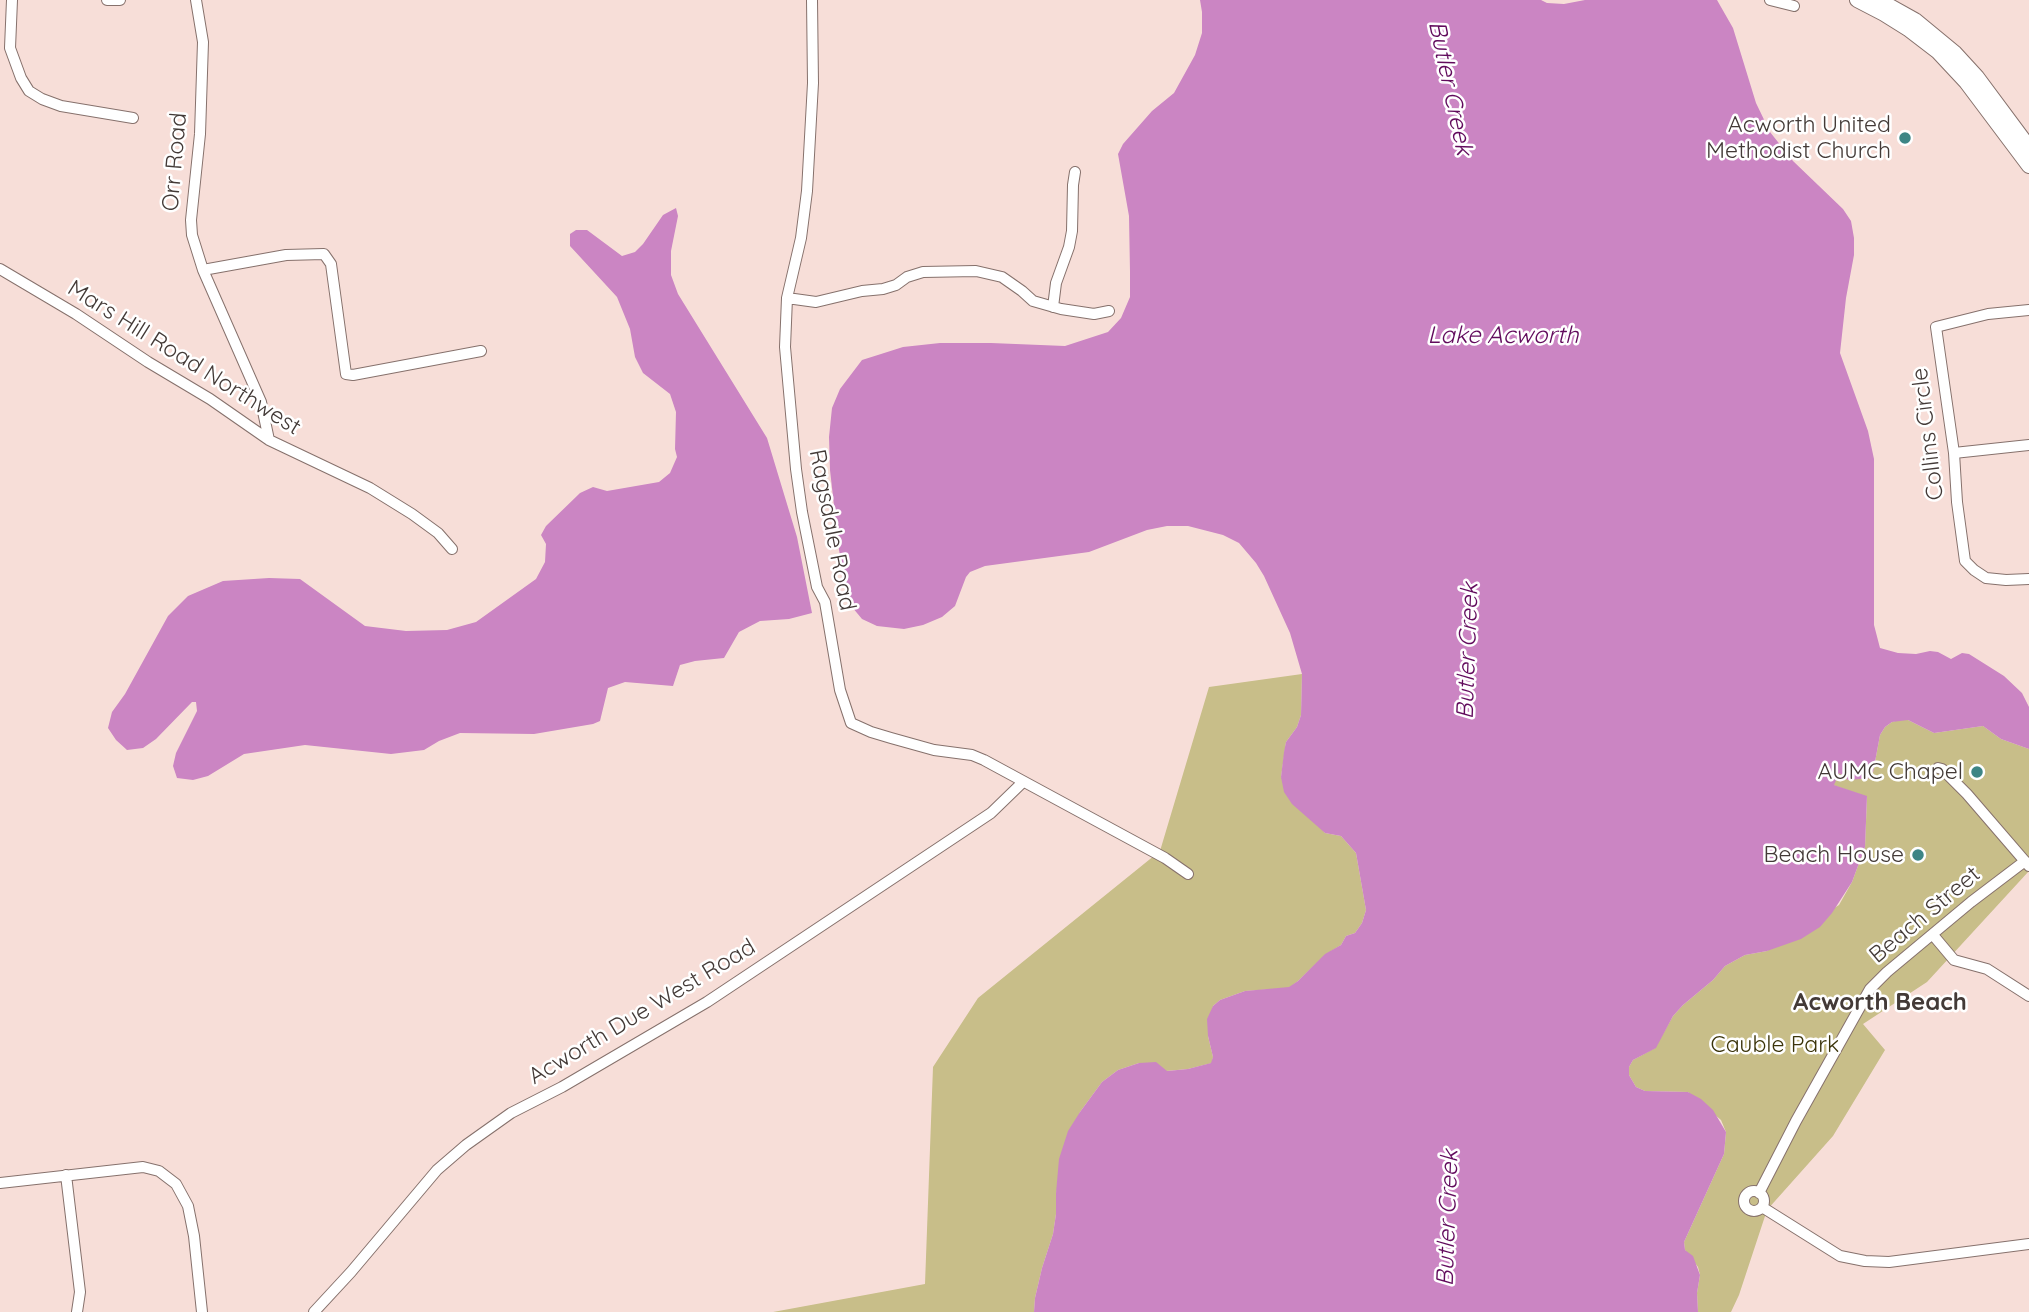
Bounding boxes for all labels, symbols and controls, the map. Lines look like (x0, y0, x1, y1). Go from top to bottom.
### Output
water label: Butler Creek (1422, 18, 1478, 158)
place label: Acworth United Methodist Church (1706, 111, 1891, 165)
street label: Orr Road (157, 112, 193, 212)
marker: Acworth United Methodist Church (1897, 130, 1913, 146)
street label: Mars Hill Road Northwest (62, 275, 306, 441)
water label: Lake Acworth (1427, 322, 1579, 350)
street label: Collins Circle (1906, 366, 1950, 502)
street label: Ragsdale Road (803, 447, 861, 613)
water label: Butler Creek (1451, 582, 1485, 720)
place label: AUMC Chapel (1817, 758, 1963, 786)
marker: AUMC Chapel (1969, 764, 1985, 780)
place label: Beach House (1763, 841, 1904, 869)
marker: Beach House (1910, 847, 1926, 863)
street label: Beach Street (1864, 861, 1986, 969)
street label: Acworth Due West Road (524, 933, 760, 1091)
district label: Acworth Beach (1793, 989, 1967, 1017)
park label: Cauble Park (1711, 1031, 1839, 1059)
water label: Butler Creek (1431, 1149, 1465, 1287)

